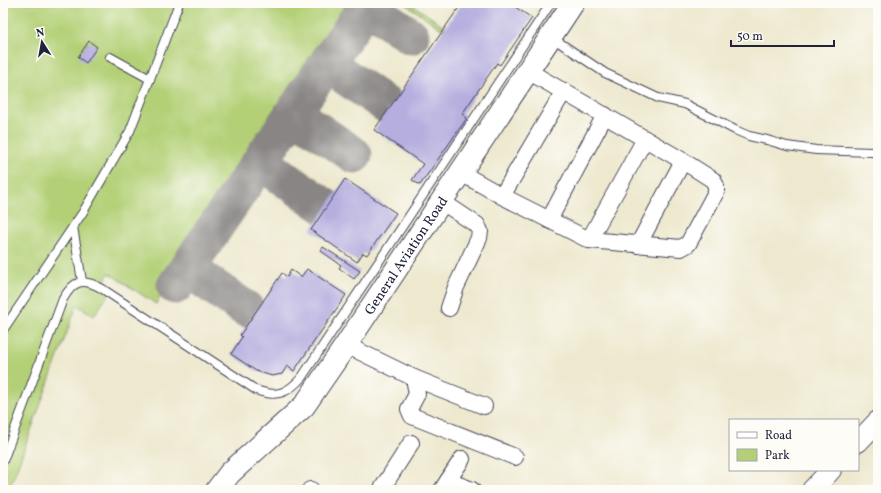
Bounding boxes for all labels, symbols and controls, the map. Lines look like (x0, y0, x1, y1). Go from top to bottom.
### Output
north arrow (22, 22, 62, 62)
scale bar (731, 22, 834, 48)
text: N (35, 26, 46, 42)
text: 50 m (737, 29, 763, 45)
street label: General Aviation Road (361, 193, 453, 319)
legend (729, 419, 859, 471)
text: Road (765, 428, 792, 444)
text: Park (765, 448, 790, 464)

